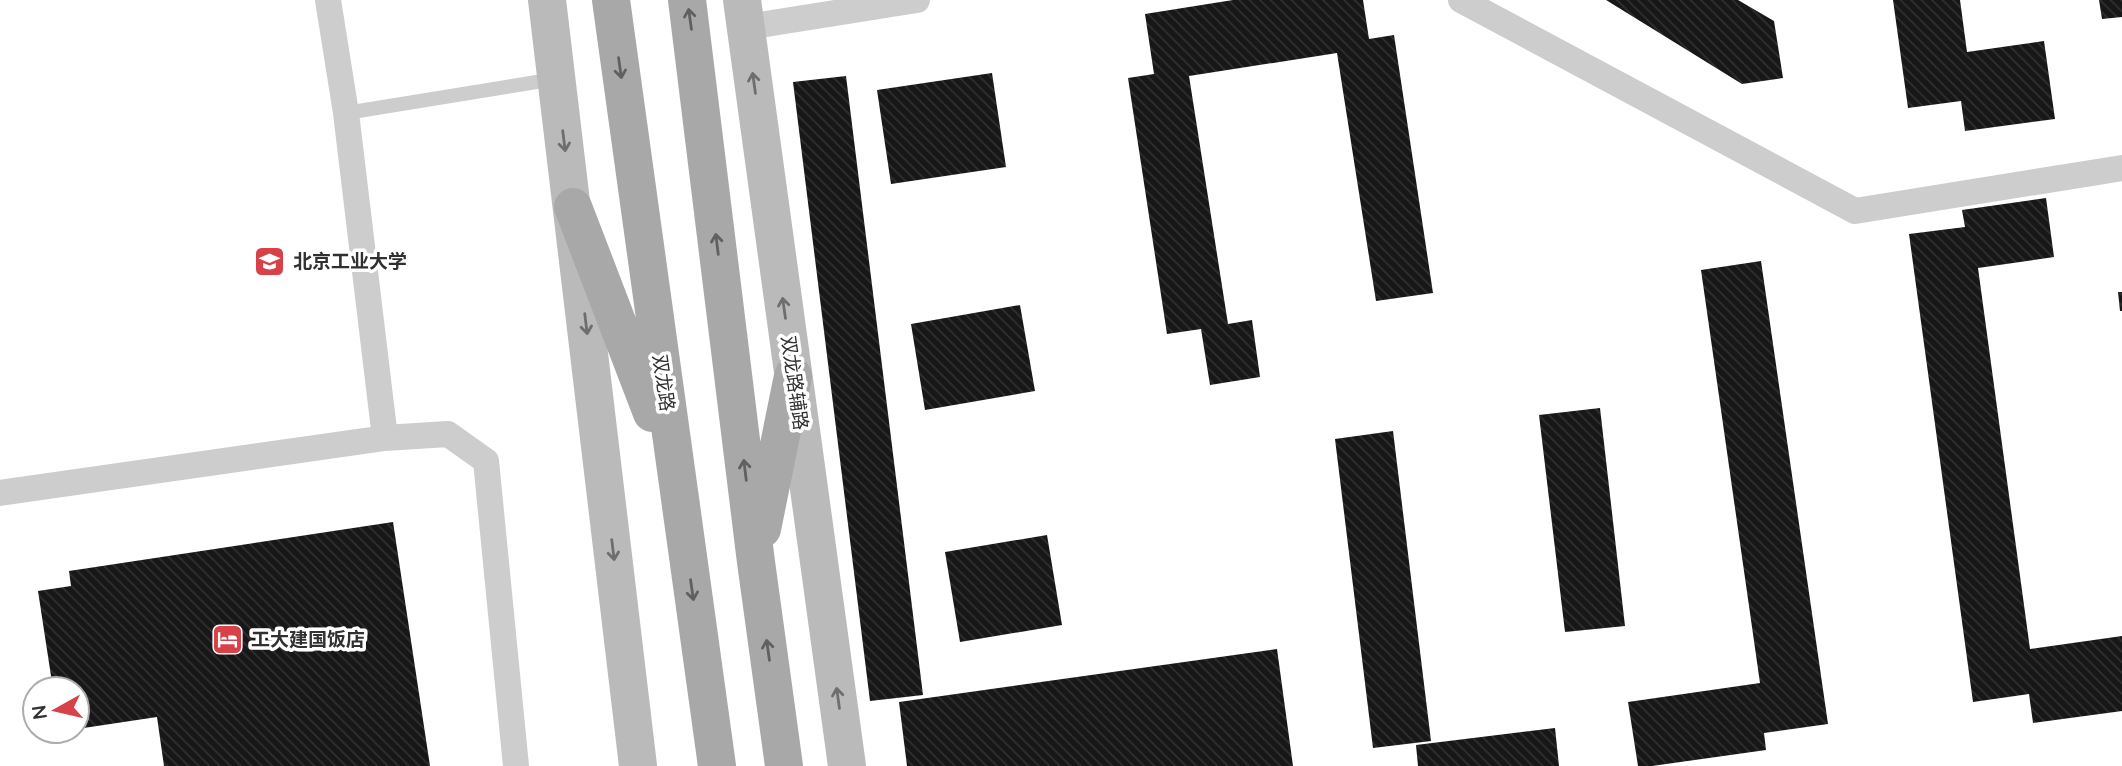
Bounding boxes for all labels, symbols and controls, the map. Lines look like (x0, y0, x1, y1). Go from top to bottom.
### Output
one-way arrow (683, 8, 696, 30)
one-way arrow (614, 56, 627, 78)
one-way arrow (747, 72, 760, 94)
one-way arrow (558, 129, 571, 152)
one-way arrow (711, 234, 724, 256)
school or university icon: 北京工业大学 (253, 245, 287, 279)
place label: 北京工业大学 (293, 249, 407, 275)
one-way arrow (777, 297, 790, 320)
one-way arrow (580, 312, 593, 335)
street label: 双龙路辅路 (775, 334, 813, 432)
street label: 双龙路 (646, 353, 680, 413)
one-way arrow (738, 459, 751, 482)
one-way arrow (606, 538, 619, 561)
one-way arrow (686, 578, 699, 601)
hotel icon: 工大建国饭店 (211, 623, 245, 657)
place label: 工大建国饭店 (251, 627, 365, 653)
one-way arrow (761, 639, 774, 662)
north arrow (21, 675, 91, 745)
one-way arrow (831, 688, 844, 710)
text: N (26, 703, 54, 721)

